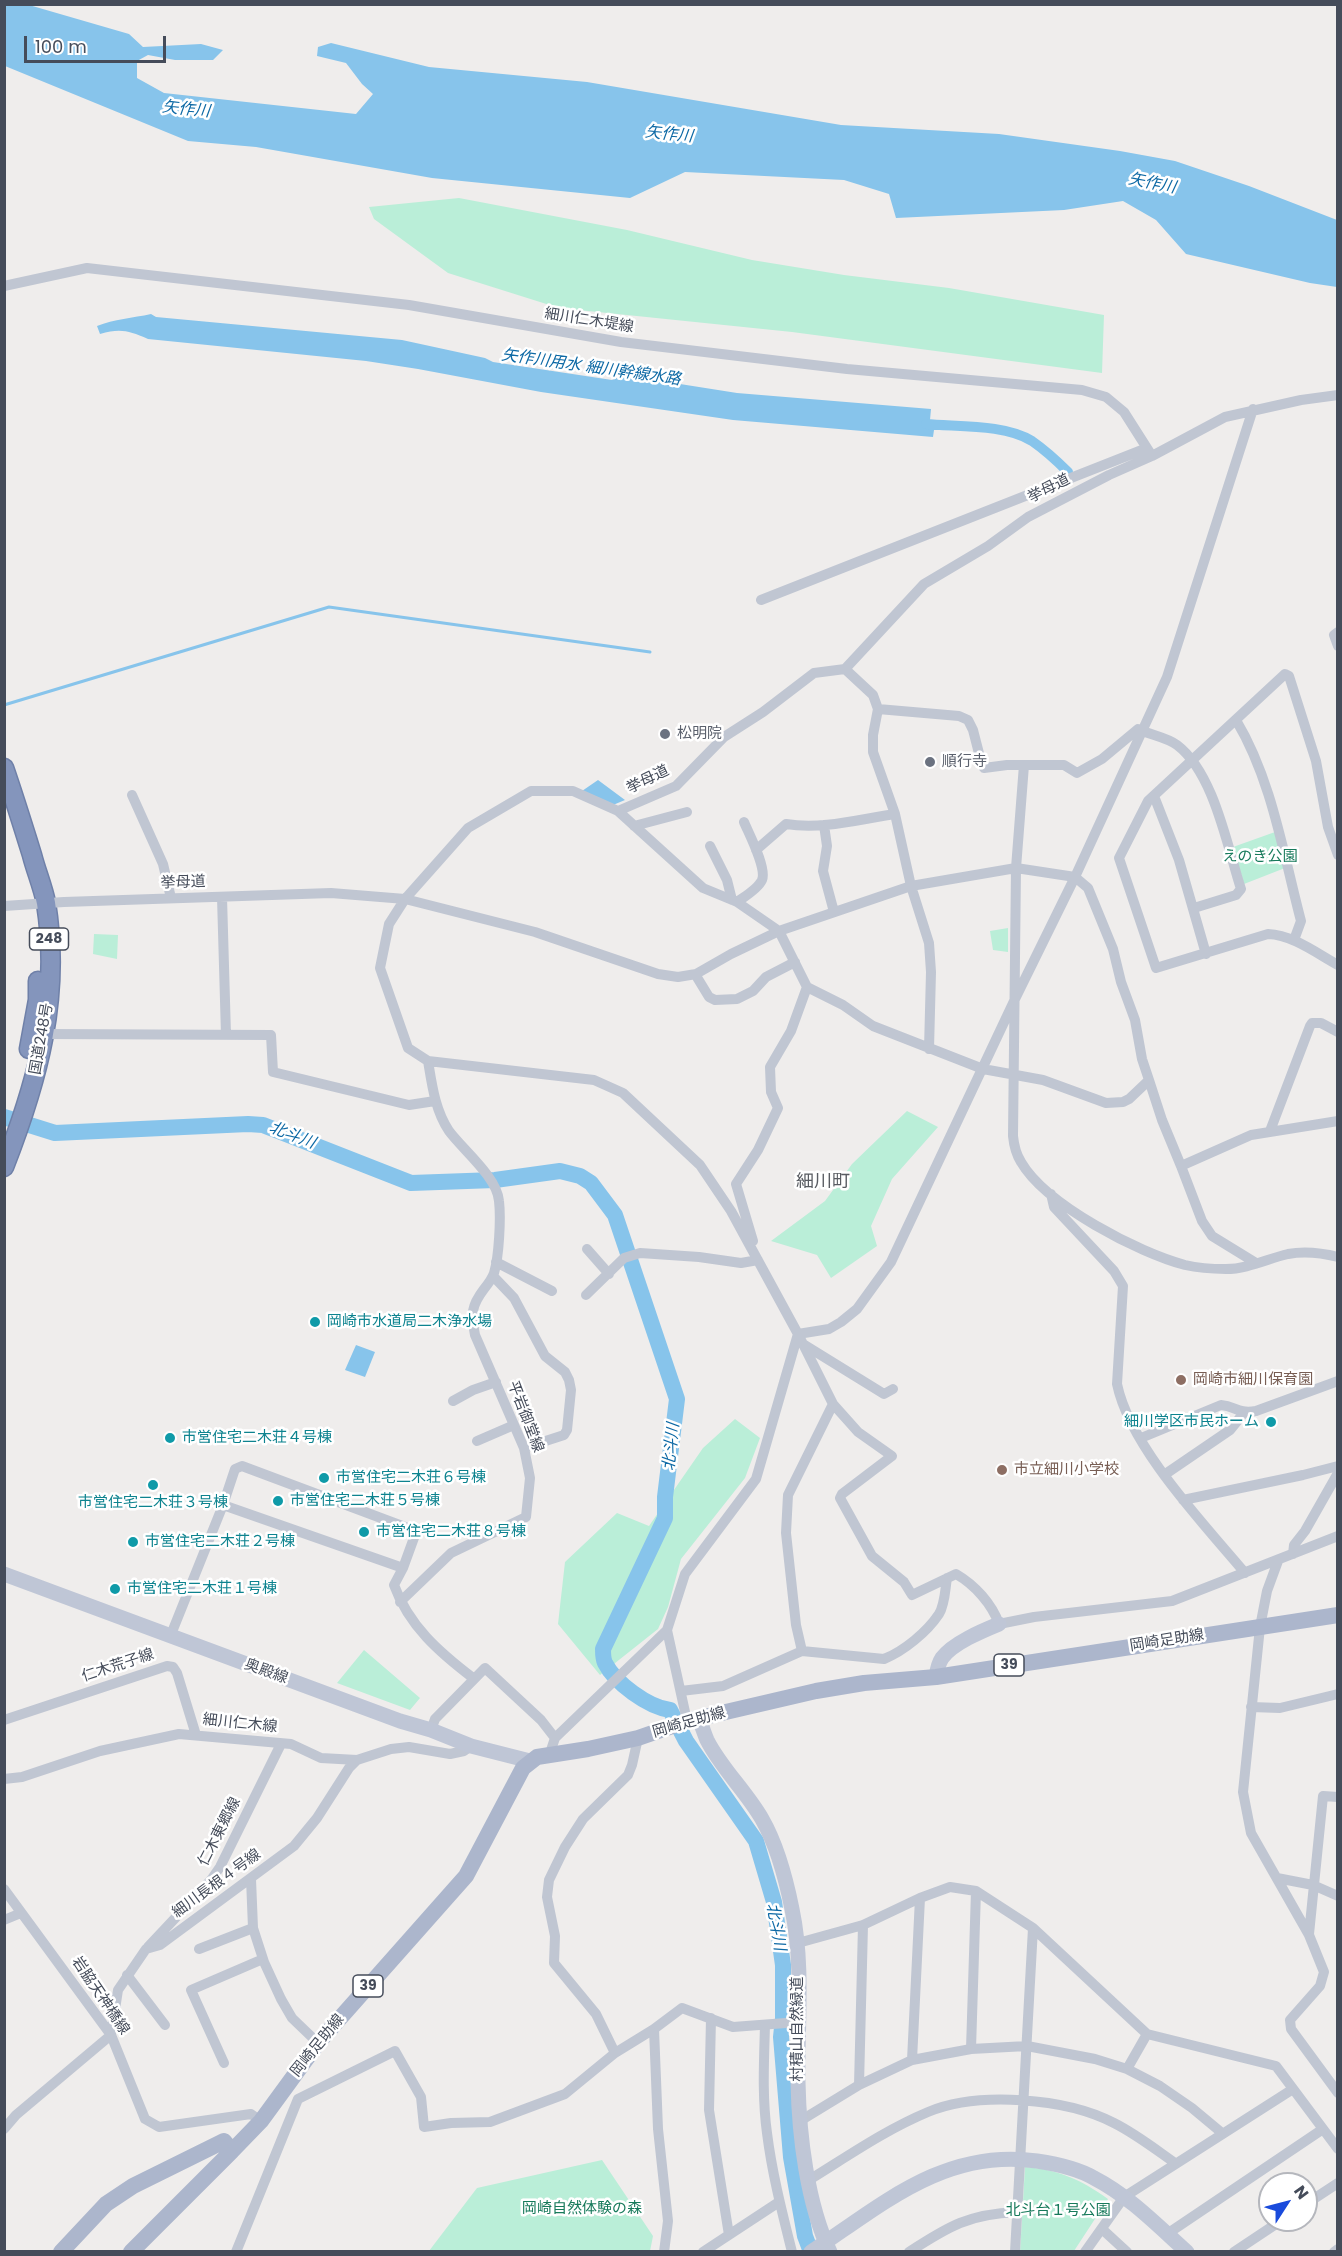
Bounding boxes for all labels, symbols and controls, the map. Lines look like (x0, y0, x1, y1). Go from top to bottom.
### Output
scale bar (27, 24, 170, 62)
text: 100 m (35, 34, 87, 59)
water label: 矢作川 (161, 98, 211, 122)
water label: 矢作川 (644, 123, 694, 147)
water label: 矢作川 (1127, 170, 1177, 198)
street label: 細川仁木堤線 (543, 305, 635, 337)
water label: 矢作川用水 細川幹線水路 (500, 346, 682, 390)
street label: 挙母道 (1025, 471, 1073, 507)
place label: 松明院 (677, 725, 722, 743)
marker: 松明院 (658, 727, 672, 741)
place label: 順行寺 (942, 753, 987, 771)
marker: 順行寺 (923, 755, 937, 769)
street label: 挙母道 (624, 762, 672, 798)
park label: えのき公園 (1223, 848, 1297, 866)
street label: 挙母道 (160, 873, 206, 893)
road number: 248 (29, 928, 68, 950)
street label: 国道248号 (27, 1002, 57, 1076)
water label: 北斗川 (266, 1118, 318, 1154)
district label: 細川町 (796, 1171, 850, 1193)
place label: 岡崎市水道局二木浄水場 (327, 1313, 492, 1331)
marker: 岡崎市水道局二木浄水場 (308, 1315, 322, 1329)
place label: 岡崎市細川保育園 (1193, 1371, 1313, 1389)
marker: 岡崎市細川保育園 (1174, 1373, 1188, 1387)
street label: 平岩御堂線 (503, 1379, 547, 1455)
place label: 細川学区市民ホーム (1124, 1413, 1259, 1431)
marker: 細川学区市民ホーム (1264, 1415, 1278, 1429)
water label: 北斗川 (660, 1422, 684, 1472)
place label: 市営住宅二木荘４号棟 (182, 1429, 332, 1447)
marker: 市営住宅二木荘４号棟 (163, 1431, 177, 1445)
place label: 市立細川小学校 (1014, 1461, 1119, 1479)
marker: 市立細川小学校 (995, 1463, 1009, 1477)
place label: 市営住宅二木荘６号棟 (336, 1469, 486, 1487)
marker: 市営住宅二木荘６号棟 (317, 1471, 331, 1485)
marker: 市営住宅二木荘３号棟 (146, 1478, 160, 1492)
place label: 市営住宅二木荘５号棟 (290, 1492, 440, 1510)
place label: 市営住宅二木荘３号棟 (78, 1494, 228, 1512)
marker: 市営住宅二木荘５号棟 (271, 1494, 285, 1508)
place label: 市営住宅二木荘８号棟 (376, 1523, 526, 1541)
marker: 市営住宅二木荘８号棟 (357, 1525, 371, 1539)
place label: 市営住宅二木荘２号棟 (145, 1533, 295, 1551)
marker: 市営住宅二木荘２号棟 (126, 1535, 140, 1549)
place label: 市営住宅二木荘１号棟 (127, 1580, 277, 1598)
marker: 市営住宅二木荘１号棟 (108, 1582, 122, 1596)
street label: 岡崎足助線 (1129, 1626, 1205, 1656)
street label: 仁木荒子線 (80, 1646, 156, 1686)
road number: 39 (994, 1654, 1024, 1676)
street label: 奥殿線 (242, 1656, 290, 1688)
street label: 岡崎足助線 (650, 1704, 728, 1742)
street label: 細川仁木線 (202, 1711, 278, 1737)
street label: 仁木東郷線 (195, 1795, 245, 1869)
street label: 細川長根４号線 (169, 1846, 265, 1922)
water label: 北斗川 (761, 1902, 789, 1952)
street label: 岩脇天神橋線 (67, 1954, 133, 2038)
road number: 39 (353, 1975, 383, 1997)
street label: 村積山自然緑道 (789, 1977, 807, 2081)
street label: 岡崎足助線 (287, 2011, 349, 2081)
north arrow (1258, 2172, 1318, 2232)
text: N (1289, 2181, 1314, 2204)
park label: 岡崎自然体験の森 (522, 2200, 642, 2218)
park label: 北斗台１号公園 (1006, 2202, 1110, 2220)

